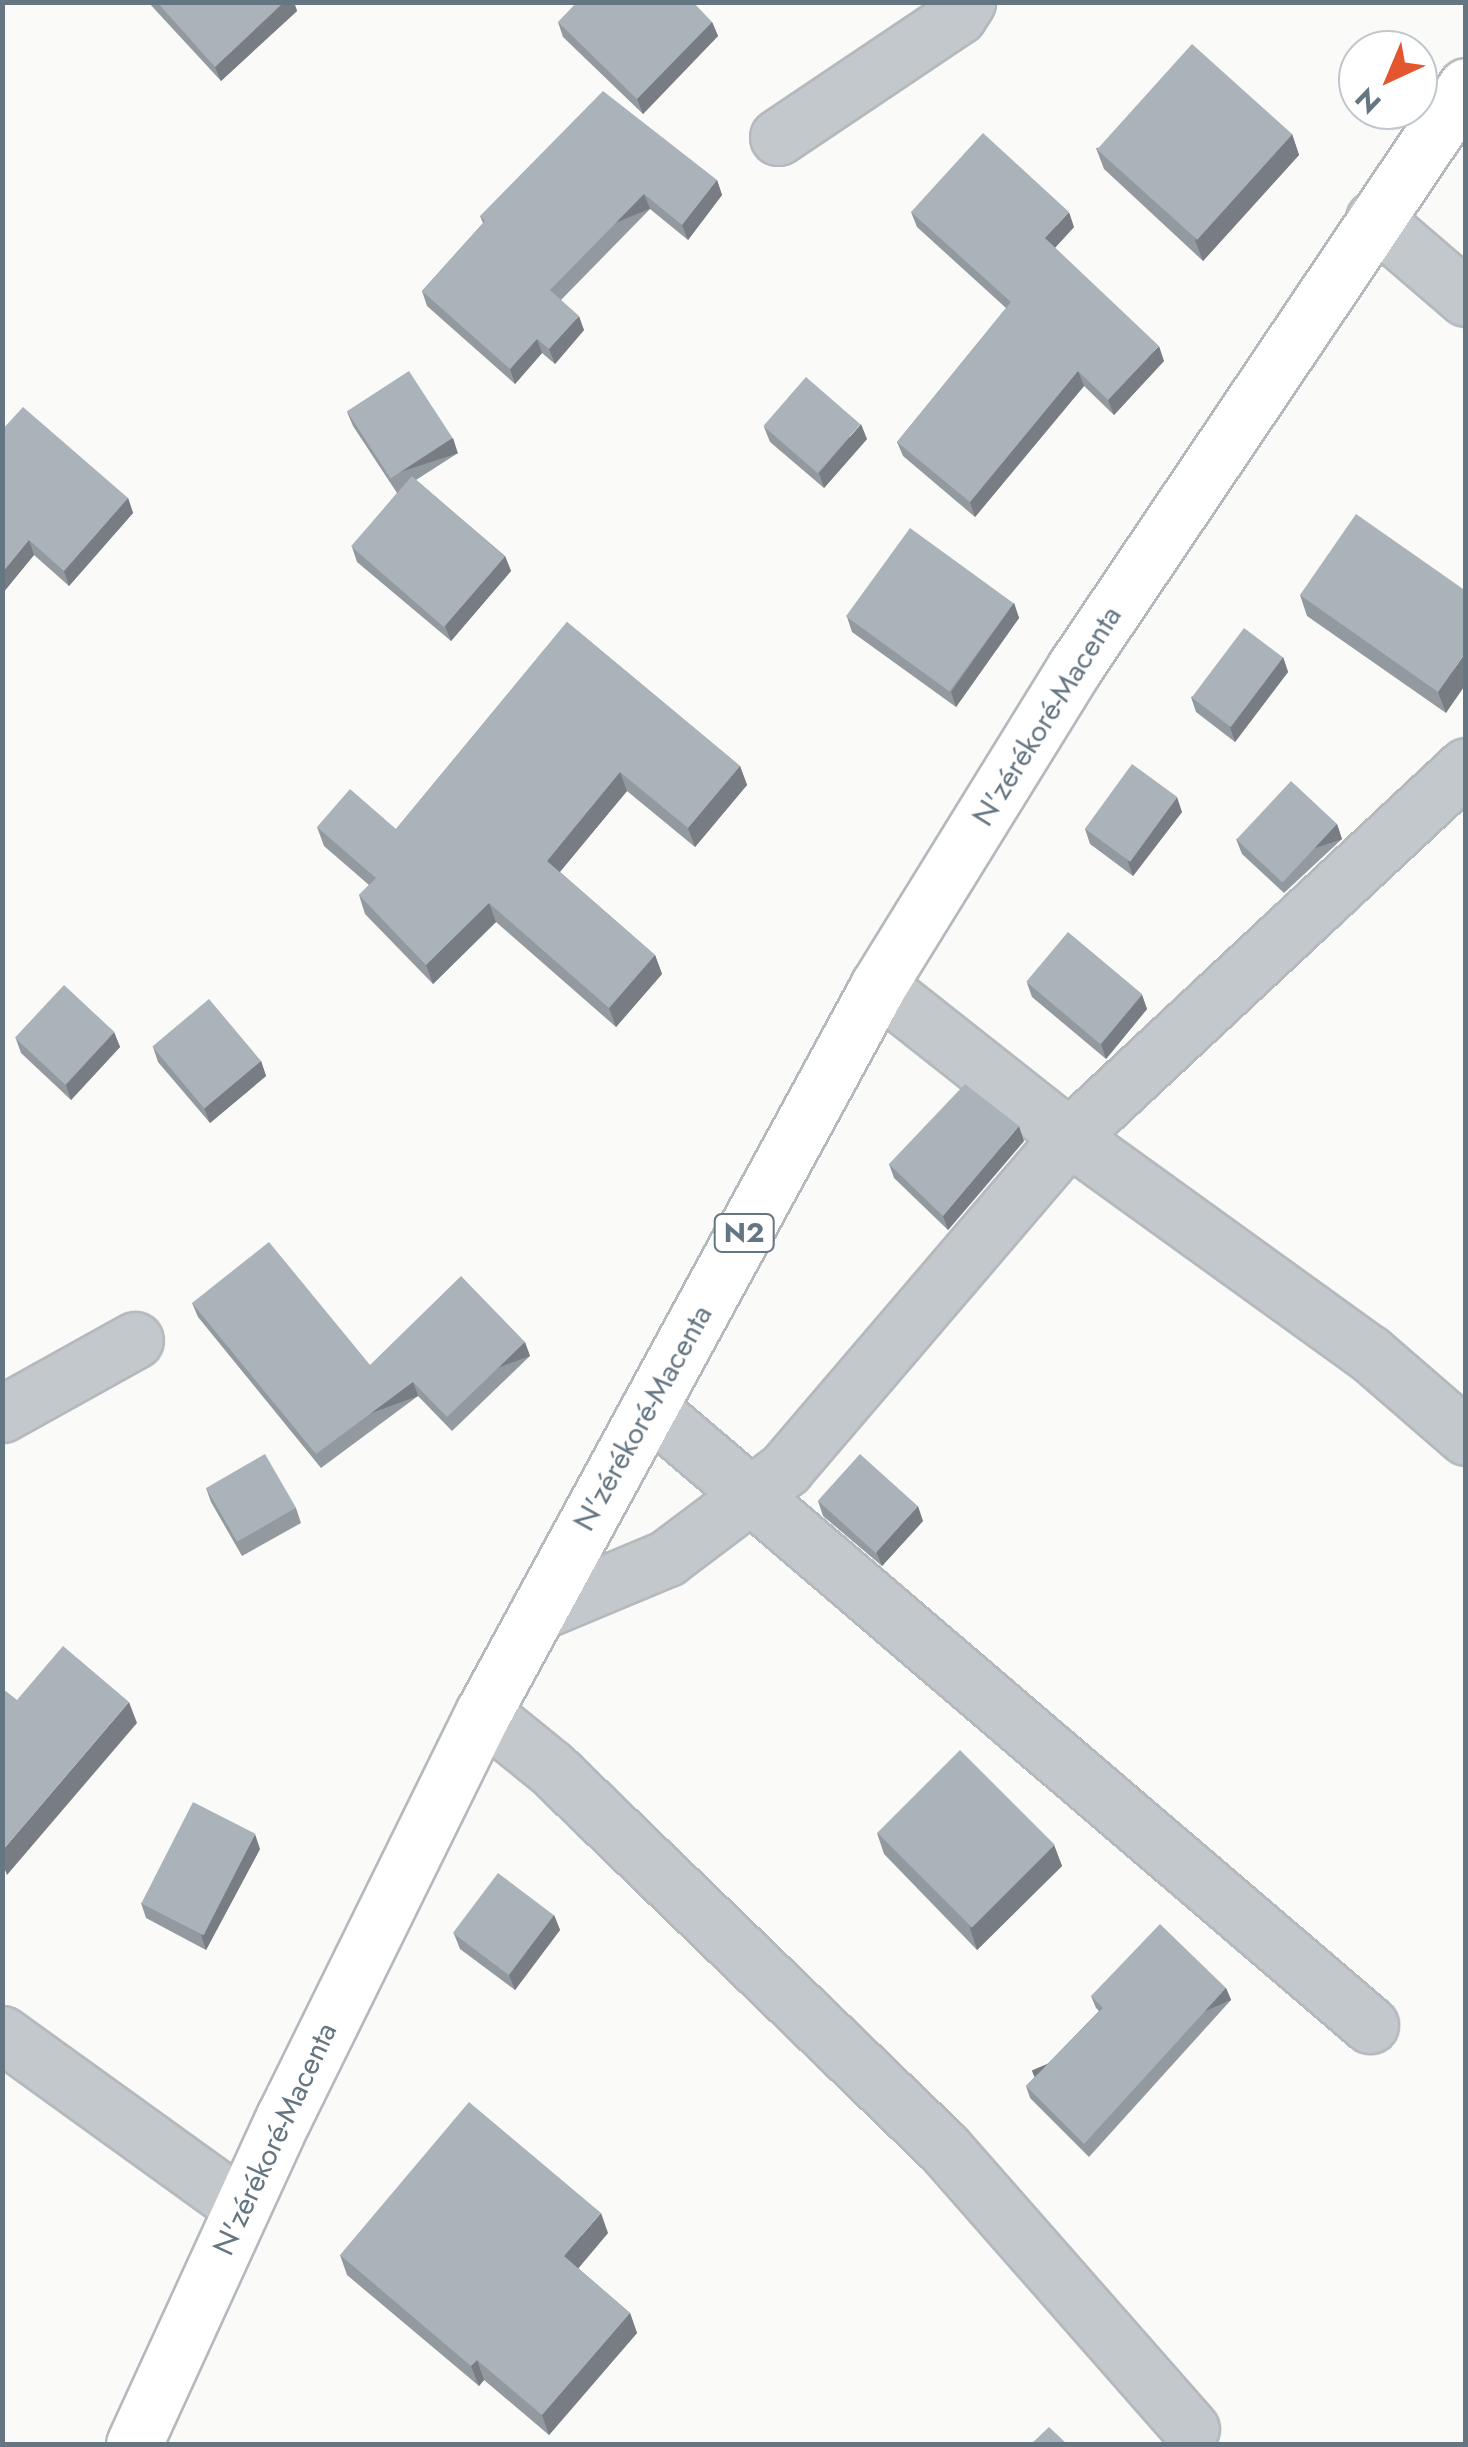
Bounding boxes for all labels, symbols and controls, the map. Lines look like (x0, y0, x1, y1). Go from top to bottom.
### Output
north arrow (1338, 30, 1438, 130)
text: N (1346, 78, 1390, 123)
street label: N'zérékoré-Macenta (965, 599, 1129, 833)
road number: N2 (712, 1210, 776, 1256)
street label: N'zérékoré-Macenta (566, 1299, 720, 1537)
street label: N'zérékoré-Macenta (205, 2017, 345, 2261)

